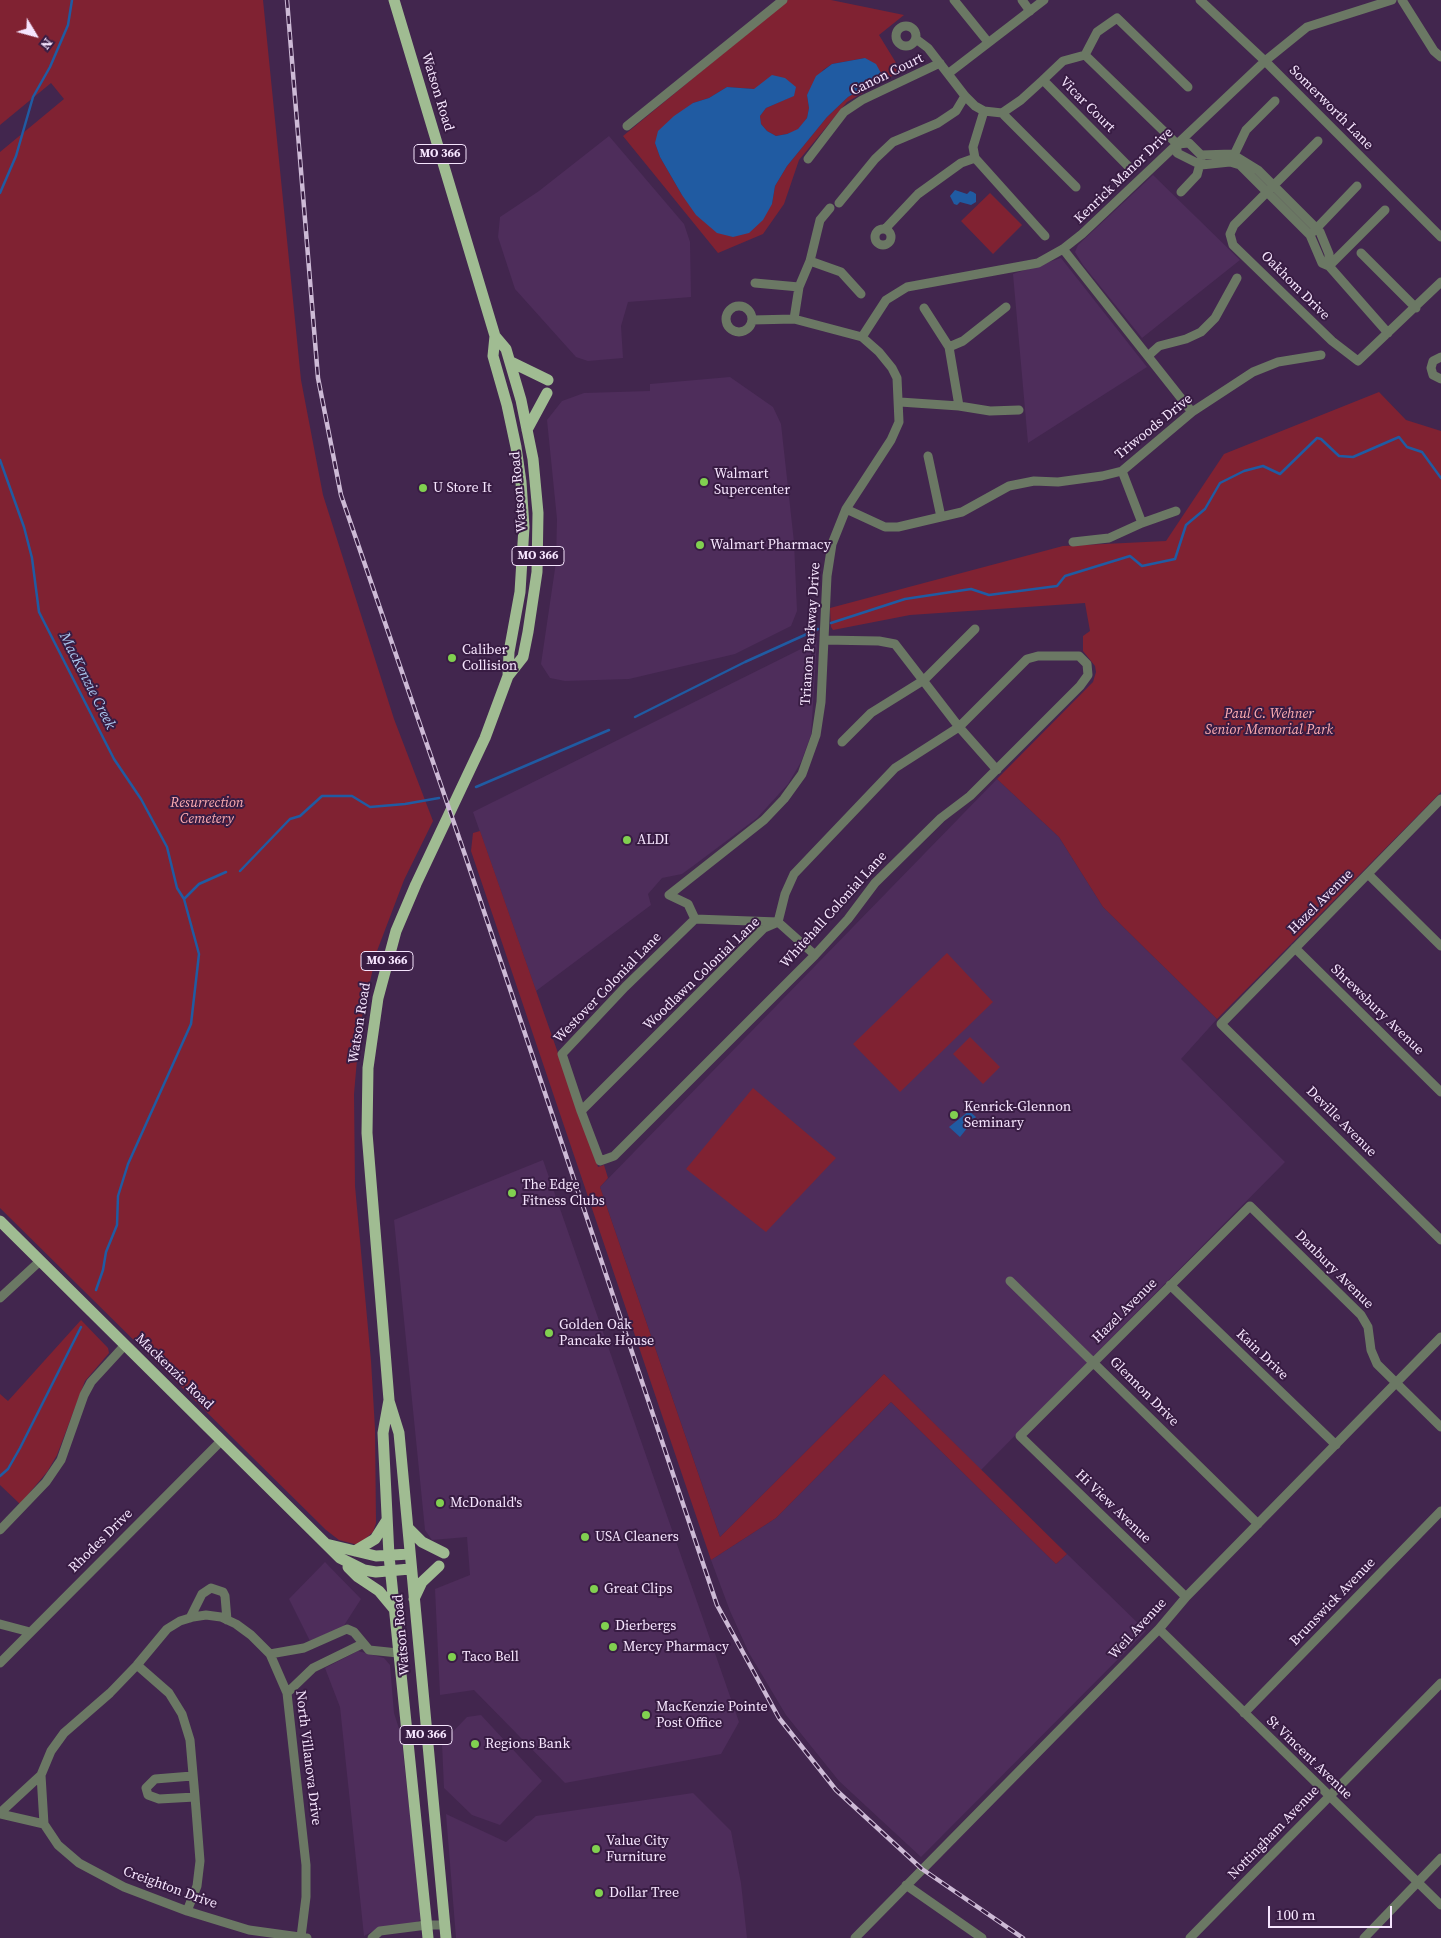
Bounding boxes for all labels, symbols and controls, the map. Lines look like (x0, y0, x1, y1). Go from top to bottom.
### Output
north arrow (10, 10, 60, 60)
text: N (36, 34, 58, 54)
street label: Canon Court (848, 50, 926, 100)
street label: Watson Road (417, 51, 457, 133)
street label: Somerworth Lane (1285, 62, 1377, 154)
street label: Vicar Court (1056, 74, 1118, 136)
street label: Kenrick Manor Drive (1071, 124, 1177, 228)
road number: MO 366 (414, 144, 466, 164)
street label: Oakhom Drive (1257, 248, 1333, 324)
street label: Triwoods Drive (1112, 391, 1196, 463)
street label: Watson Road (507, 451, 531, 533)
place label: Walmart Supercenter (714, 466, 790, 498)
marker: Walmart Supercenter (698, 476, 710, 488)
place label: U Store It (433, 480, 491, 496)
marker: U Store It (417, 482, 429, 494)
place label: Walmart Pharmacy (710, 537, 831, 553)
marker: Walmart Pharmacy (694, 539, 706, 551)
road number: MO 366 (512, 546, 564, 566)
street label: Trianon Parkway Drive (798, 562, 824, 706)
water label: MacKenzie Creek (55, 629, 119, 733)
place label: Caliber Collision (462, 642, 517, 674)
marker: Caliber Collision (446, 652, 458, 664)
park label: Paul C. Wehner Senior Memorial Park (1205, 706, 1333, 739)
park label: Resurrection Cemetery (170, 795, 244, 828)
place label: ALDI (637, 832, 669, 848)
marker: ALDI (621, 834, 633, 846)
street label: Whitehall Colonial Lane (777, 848, 891, 972)
street label: Hazel Avenue (1285, 866, 1357, 938)
street label: Woodlawn Colonial Lane (640, 914, 764, 1034)
street label: Westover Colonial Lane (551, 929, 665, 1047)
road number: MO 366 (361, 951, 413, 970)
street label: Shrewsbury Avenue (1327, 961, 1427, 1059)
street label: Watson Road (345, 981, 375, 1065)
street label: Deville Avenue (1302, 1083, 1380, 1161)
place label: Kenrick-Glennon Seminary (964, 1099, 1071, 1132)
marker: Kenrick-Glennon Seminary (948, 1109, 960, 1121)
place label: The Edge Fitness Clubs (522, 1177, 605, 1210)
marker: The Edge Fitness Clubs (506, 1187, 518, 1199)
street label: Danbury Avenue (1291, 1227, 1377, 1313)
street label: Hazel Avenue (1089, 1275, 1161, 1347)
place label: Golden Oak Pancake House (559, 1317, 654, 1350)
street label: Kain Drive (1232, 1326, 1292, 1384)
marker: Golden Oak Pancake House (543, 1327, 555, 1339)
street label: Mackenzie Road (132, 1331, 216, 1413)
street label: Glennon Drive (1106, 1354, 1182, 1430)
street label: Hi View Avenue (1072, 1467, 1154, 1547)
place label: McDonald's (450, 1495, 522, 1511)
marker: McDonald's (434, 1497, 446, 1509)
street label: Rhodes Drive (66, 1506, 136, 1576)
place label: USA Cleaners (595, 1529, 679, 1545)
marker: USA Cleaners (579, 1531, 591, 1543)
street label: Brunswick Avenue (1287, 1554, 1379, 1650)
place label: Great Clips (604, 1581, 673, 1597)
marker: Great Clips (588, 1583, 600, 1595)
street label: Watson Road (390, 1594, 414, 1676)
street label: Weil Avenue (1106, 1595, 1170, 1663)
place label: Dierbergs (615, 1618, 676, 1634)
marker: Dierbergs (599, 1620, 611, 1632)
place label: Mercy Pharmacy (623, 1639, 729, 1655)
marker: Mercy Pharmacy (607, 1641, 619, 1653)
place label: Taco Bell (462, 1649, 519, 1665)
marker: Taco Bell (446, 1651, 458, 1663)
street label: North Villanova Drive (291, 1690, 325, 1826)
place label: MacKenzie Pointe Post Office (656, 1699, 768, 1731)
marker: MacKenzie Pointe Post Office (640, 1709, 652, 1721)
street label: St Vincent Avenue (1263, 1713, 1355, 1803)
road number: MO 366 (400, 1726, 452, 1744)
place label: Regions Bank (485, 1736, 570, 1752)
marker: Regions Bank (469, 1738, 481, 1750)
street label: Nottingham Avenue (1225, 1783, 1323, 1883)
place label: Value City Furniture (606, 1833, 669, 1865)
marker: Value City Furniture (590, 1843, 602, 1855)
street label: Creighton Drive (121, 1863, 219, 1913)
place label: Dollar Tree (609, 1885, 679, 1901)
marker: Dollar Tree (593, 1887, 605, 1899)
scale bar (1271, 1896, 1395, 1928)
text: 100 m (1276, 1904, 1316, 1925)

